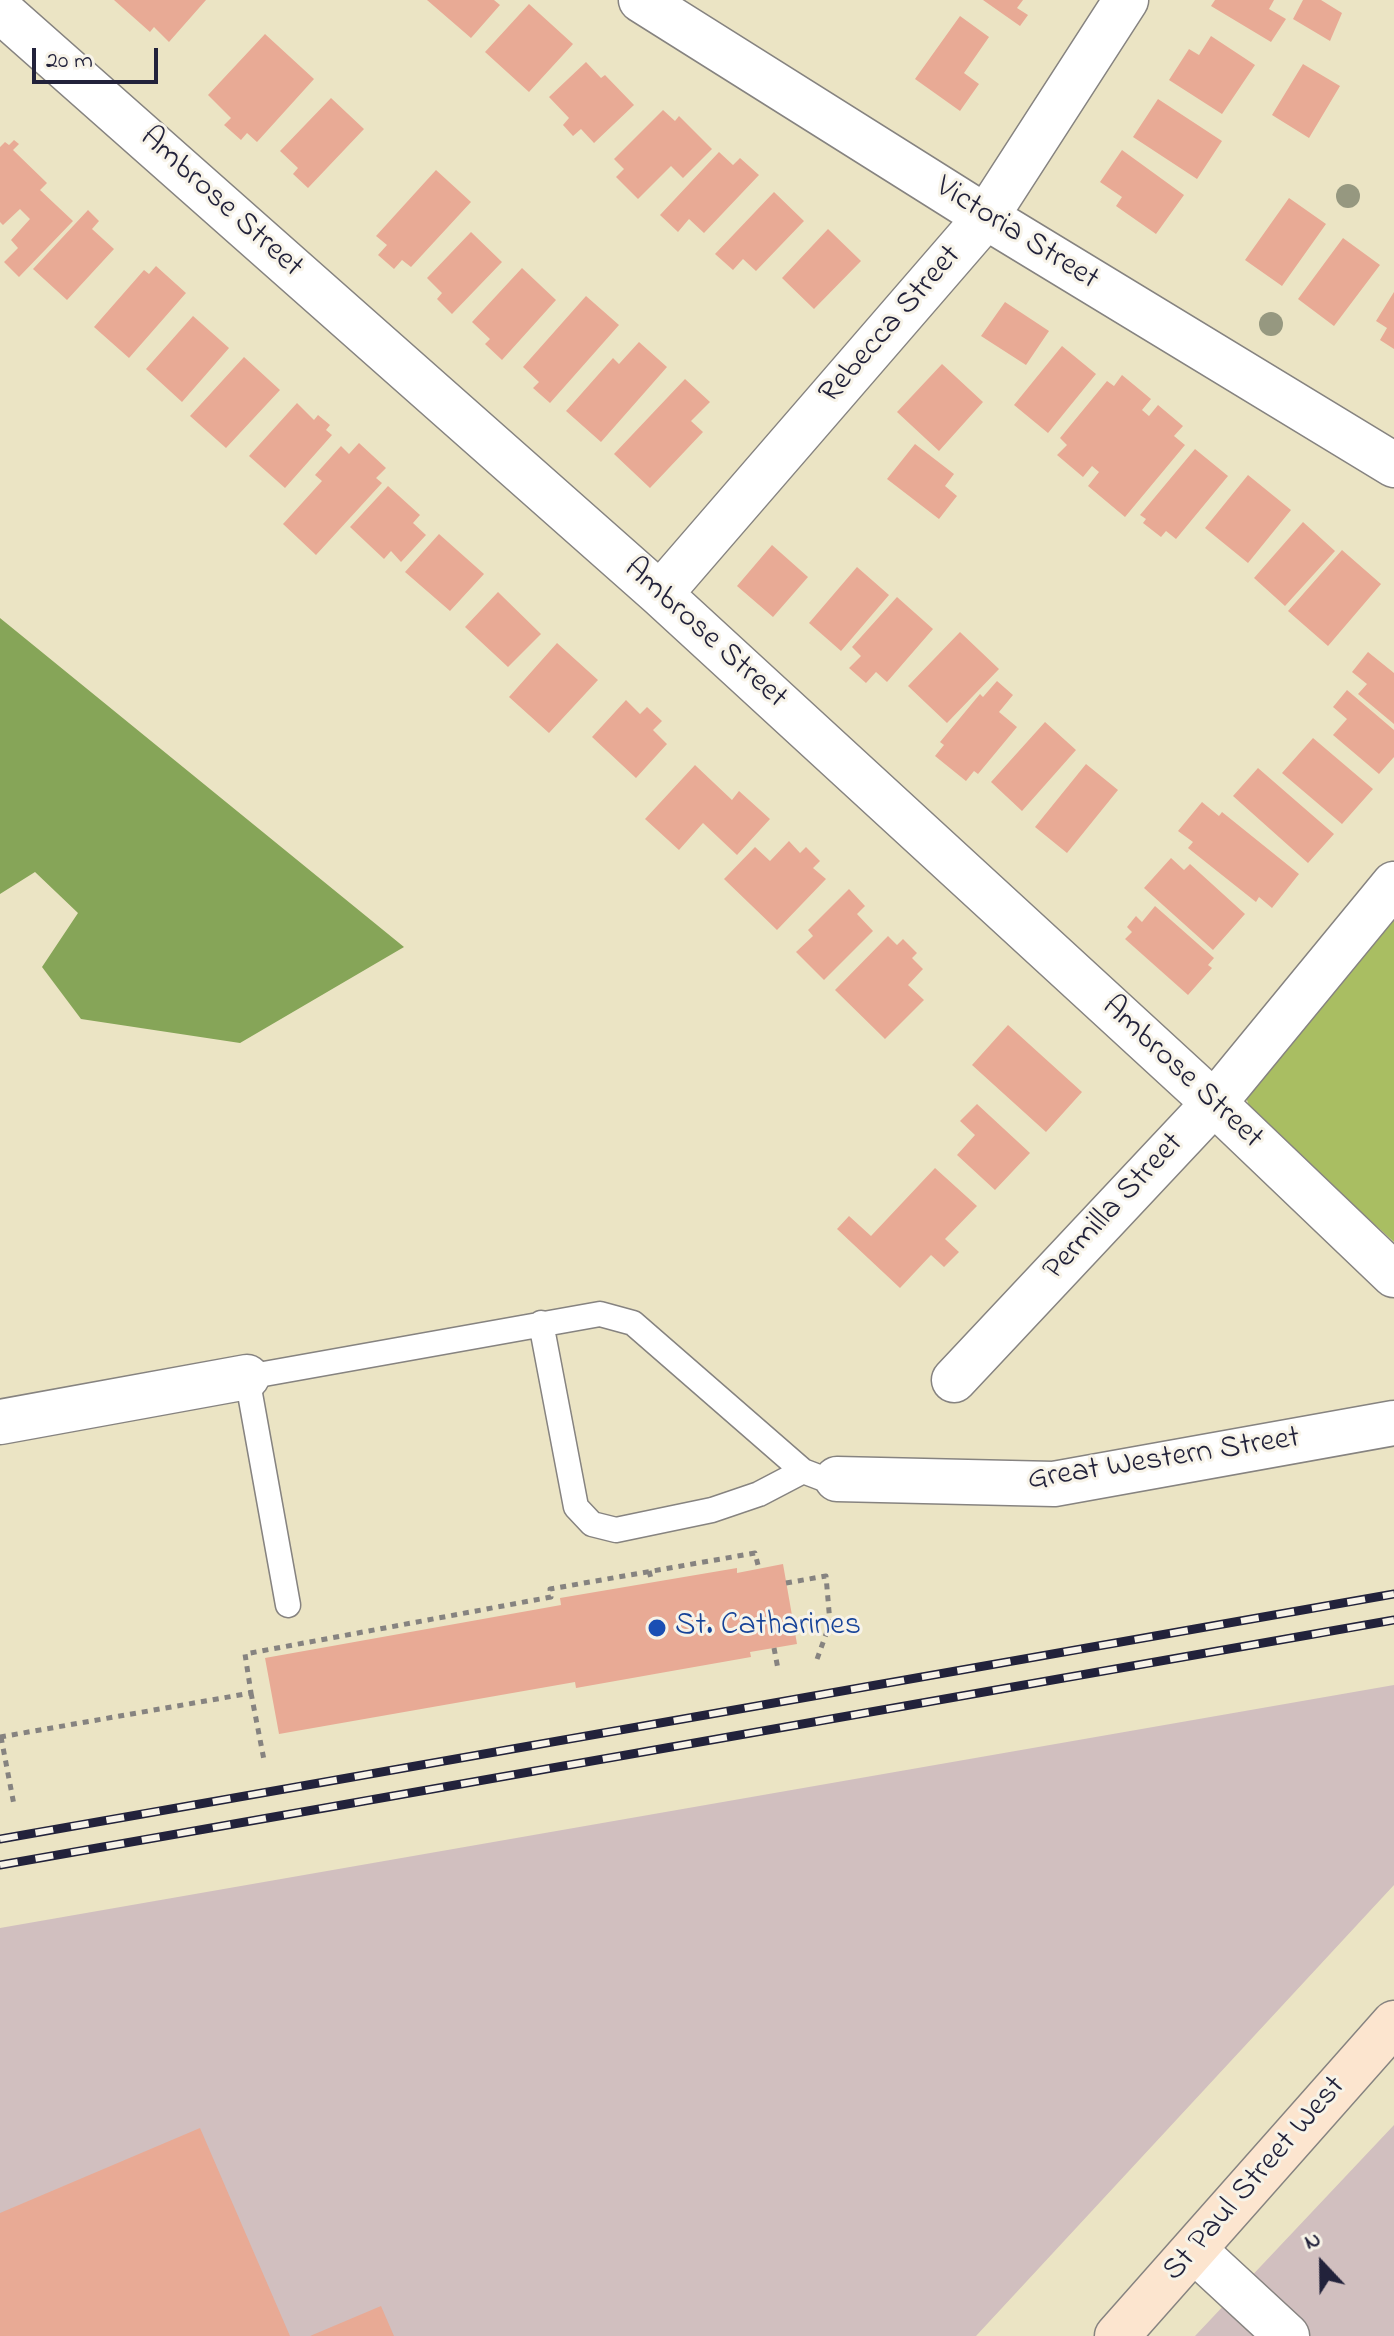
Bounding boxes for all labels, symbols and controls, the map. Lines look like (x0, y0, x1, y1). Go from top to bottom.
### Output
scale bar (36, 32, 162, 82)
text: 20 m (46, 44, 93, 79)
street label: Ambrose Street (130, 120, 310, 288)
street label: Victoria Street (927, 170, 1105, 300)
street label: Rebecca Street (813, 239, 971, 413)
street label: Ambrose Street (614, 551, 794, 719)
street label: Ambrose Street (1092, 989, 1270, 1159)
street label: Permilla Street (1037, 1126, 1193, 1290)
street label: Great Western Street (1025, 1421, 1303, 1501)
place label: St. Catharines (675, 1609, 861, 1647)
marker: St. Catharines (646, 1617, 668, 1639)
street label: St Paul Street West (1156, 2069, 1356, 2291)
north arrow (1282, 2224, 1362, 2304)
text: N (1300, 2224, 1326, 2259)

